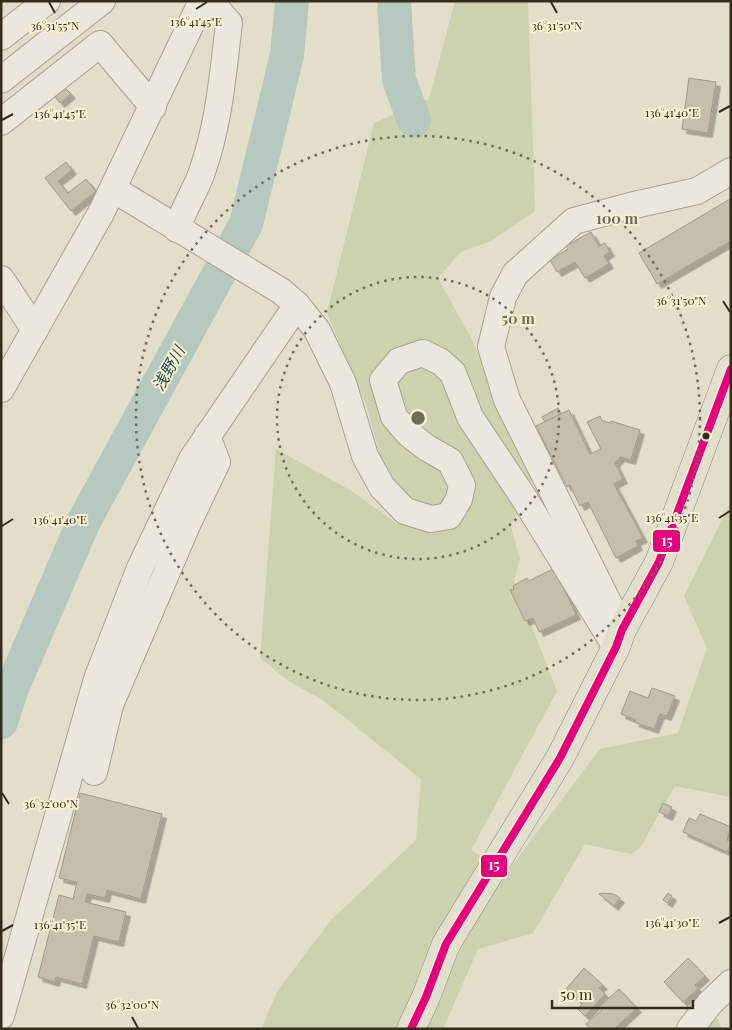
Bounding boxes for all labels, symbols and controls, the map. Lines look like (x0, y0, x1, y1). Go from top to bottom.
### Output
text: 136°41'45"E (170, 13, 222, 29)
text: 36°31'55"N (30, 17, 80, 33)
text: 36°31'50"N (531, 17, 583, 33)
text: 136°41'40"E (645, 104, 699, 120)
text: 136°41'45"E (34, 105, 86, 121)
text: 100 m (596, 208, 639, 228)
text: 36°31'50"N (655, 292, 707, 308)
text: 50 m (501, 308, 535, 328)
water label: 浅野川 (147, 340, 190, 394)
centre of rings (409, 409, 427, 427)
unlabelled marker (701, 431, 711, 441)
text: 136°41'35"E (646, 509, 698, 525)
text: 136°41'40"E (33, 511, 87, 527)
line badge: 15 (652, 529, 681, 553)
text: 15 (661, 531, 673, 550)
text: 36°32'00"N (24, 795, 79, 811)
line badge: 15 (480, 854, 508, 878)
text: 15 (488, 855, 500, 874)
text: 136°41'30"E (645, 914, 699, 930)
text: 136°41'35"E (34, 916, 86, 932)
scale bar (552, 978, 693, 1010)
text: 50 m (560, 984, 593, 1004)
text: 36°32'00"N (105, 996, 160, 1012)

